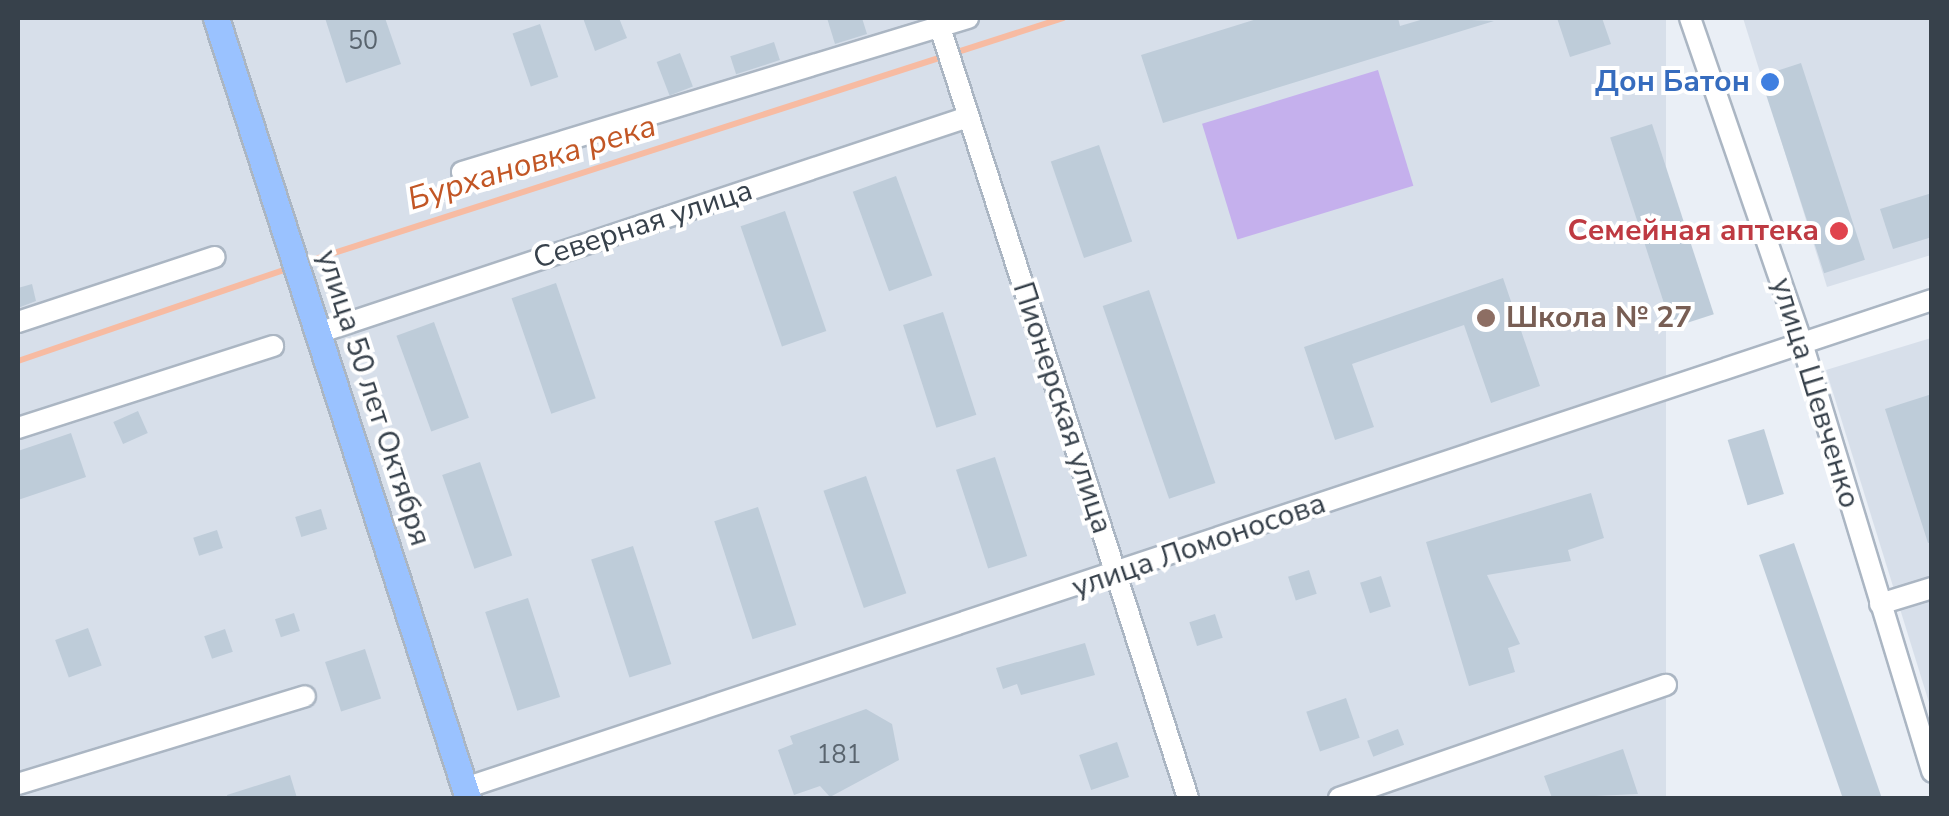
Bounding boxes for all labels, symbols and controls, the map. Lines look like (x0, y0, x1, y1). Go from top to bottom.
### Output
house number: 50 (348, 26, 378, 56)
place label: Дон Батон (1595, 64, 1750, 100)
marker: Дон Батон (1759, 71, 1781, 93)
water label: Бурхановка река (403, 107, 661, 219)
street label: Северная улица (529, 173, 757, 277)
place label: Семейная аптека (1568, 213, 1819, 249)
marker: Семейная аптека (1828, 220, 1850, 242)
street label: улица 50 лет Октября (308, 246, 438, 550)
street label: улица Шевченко (1763, 274, 1867, 512)
street label: Пионерская улица (1004, 278, 1120, 538)
place label: Школа № 27 (1506, 300, 1692, 336)
marker: Школа № 27 (1475, 307, 1497, 329)
street label: улица Ломоносова (1068, 486, 1330, 606)
house number: 181 (817, 740, 861, 770)

